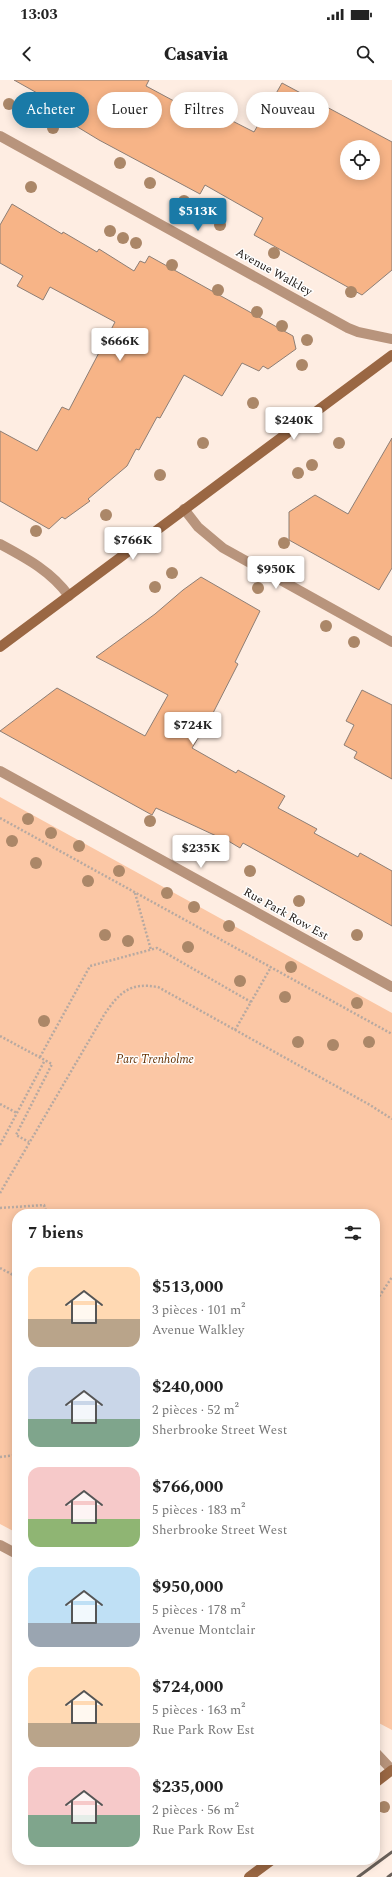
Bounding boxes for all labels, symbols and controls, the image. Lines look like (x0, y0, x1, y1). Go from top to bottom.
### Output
text: 13:03 (20, 3, 58, 26)
text: Casavia (164, 41, 228, 68)
icon: back (16, 43, 38, 65)
icon: search (354, 43, 376, 65)
chip: Acheter (12, 92, 89, 128)
chip: Louer (97, 92, 162, 128)
chip: Filtres (170, 92, 238, 128)
chip: Nouveau (246, 92, 329, 128)
map controls (340, 140, 380, 180)
button: locate (340, 140, 380, 180)
pin: $513K (170, 198, 226, 232)
text: $513K (178, 201, 218, 221)
street label: Avenue Walkley (232, 243, 317, 302)
pin: $666K (92, 328, 148, 362)
text: $666K (100, 331, 140, 351)
pin: $240K (266, 407, 322, 441)
text: $240K (274, 410, 314, 430)
pin: $766K (105, 527, 161, 561)
text: $766K (113, 530, 153, 550)
pin: $950K (248, 556, 304, 590)
text: $950K (256, 559, 296, 579)
pin: $724K (165, 712, 221, 746)
text: $724K (173, 715, 213, 735)
pin: $235K (173, 835, 229, 869)
text: $235K (181, 838, 221, 858)
street label: Rue Park Row Est (240, 883, 332, 945)
park label: Parc Trenholme (116, 1050, 194, 1069)
text: 7 biens (28, 1220, 84, 1246)
icon: filters (342, 1222, 364, 1244)
text: $513,000 (152, 1274, 223, 1300)
icon: home (60, 1283, 108, 1331)
text: 3 pièces · 101 m² (152, 1300, 245, 1320)
text: Avenue Walkley (152, 1320, 244, 1340)
text: $240,000 (152, 1374, 223, 1400)
icon: home (60, 1383, 108, 1431)
text: 2 pièces · 52 m² (152, 1400, 239, 1420)
text: Sherbrooke Street West (152, 1420, 287, 1440)
text: $766,000 (152, 1474, 223, 1500)
icon: home (60, 1483, 108, 1531)
text: 5 pièces · 183 m² (152, 1500, 245, 1520)
text: Sherbrooke Street West (152, 1520, 287, 1540)
text: $950,000 (152, 1574, 223, 1600)
icon: home (60, 1583, 108, 1631)
text: 5 pièces · 178 m² (152, 1600, 245, 1620)
text: Avenue Montclair (152, 1620, 255, 1640)
text: $724,000 (152, 1674, 223, 1700)
icon: home (60, 1683, 108, 1731)
text: 5 pièces · 163 m² (152, 1700, 245, 1720)
text: Rue Park Row Est (152, 1720, 255, 1740)
text: $235,000 (152, 1774, 223, 1800)
icon: home (60, 1783, 108, 1831)
text: 2 pièces · 56 m² (152, 1800, 239, 1820)
text: Rue Park Row Est (152, 1820, 255, 1840)

